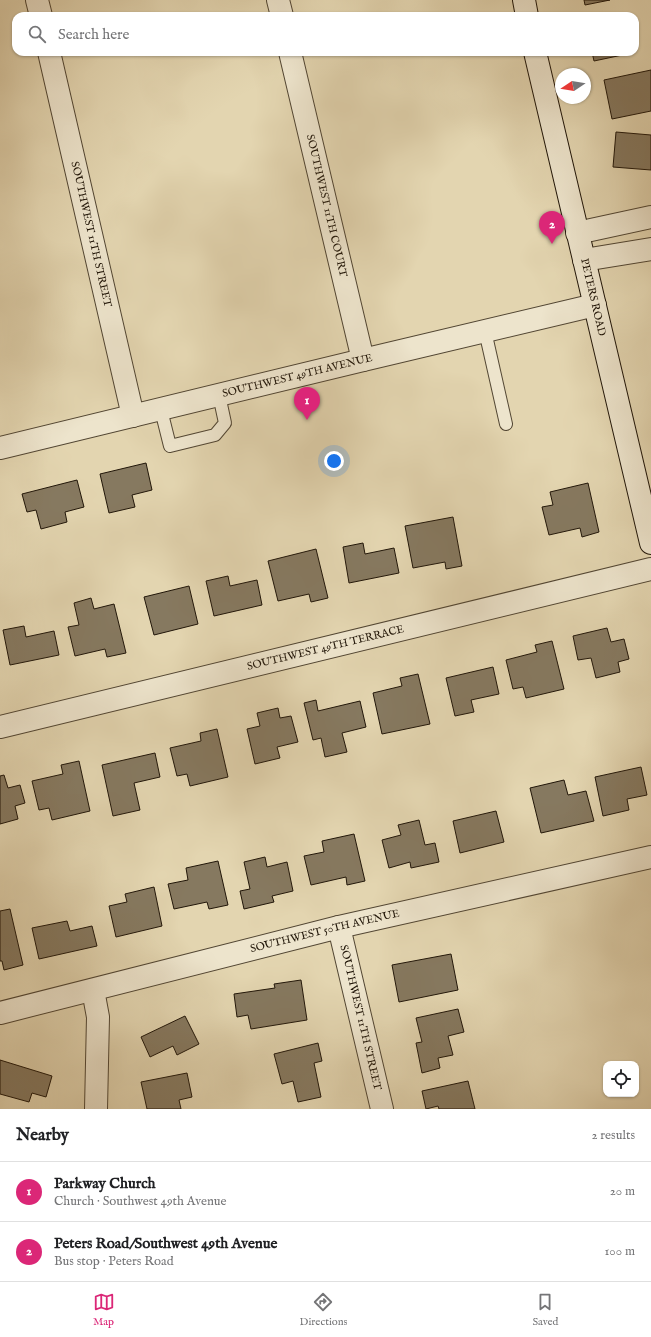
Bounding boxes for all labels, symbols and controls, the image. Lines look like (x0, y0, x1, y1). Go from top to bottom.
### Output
search box (12, 12, 639, 56)
icon: search (26, 23, 48, 45)
text: Search here (58, 25, 129, 44)
north arrow (555, 68, 591, 104)
street label: SOUTHWEST 11TH COURT (303, 133, 350, 279)
street label: SOUTHWEST 11TH STREET (67, 160, 115, 308)
pin: 2 (539, 211, 565, 244)
street label: PETERS ROAD (577, 257, 609, 338)
street label: SOUTHWEST 49TH AVENUE (221, 351, 374, 401)
pin: 1 (294, 387, 320, 420)
your location (324, 451, 344, 471)
street label: SOUTHWEST 49TH TERRACE (246, 622, 406, 674)
street label: SOUTHWEST 50TH AVENUE (249, 907, 401, 956)
street label: SOUTHWEST 11TH STREET (336, 943, 384, 1092)
map controls (603, 1061, 639, 1097)
button: locate (603, 1061, 639, 1097)
text: Nearby (16, 1125, 69, 1146)
text: 2 results (591, 1127, 635, 1144)
text: Parkway Church (54, 1174, 156, 1193)
text: 1 (27, 1183, 31, 1200)
text: 20 m (610, 1183, 635, 1200)
text: Church · Southwest 49th Avenue (54, 1193, 227, 1210)
text: Peters Road/Southwest 49th Avenue (54, 1234, 277, 1253)
text: 2 (26, 1243, 32, 1260)
text: 100 m (605, 1243, 635, 1260)
text: Bus stop · Peters Road (54, 1253, 174, 1270)
tab: Map (93, 1291, 115, 1329)
tab: Directions (300, 1291, 347, 1329)
tab: Saved (532, 1291, 558, 1329)

